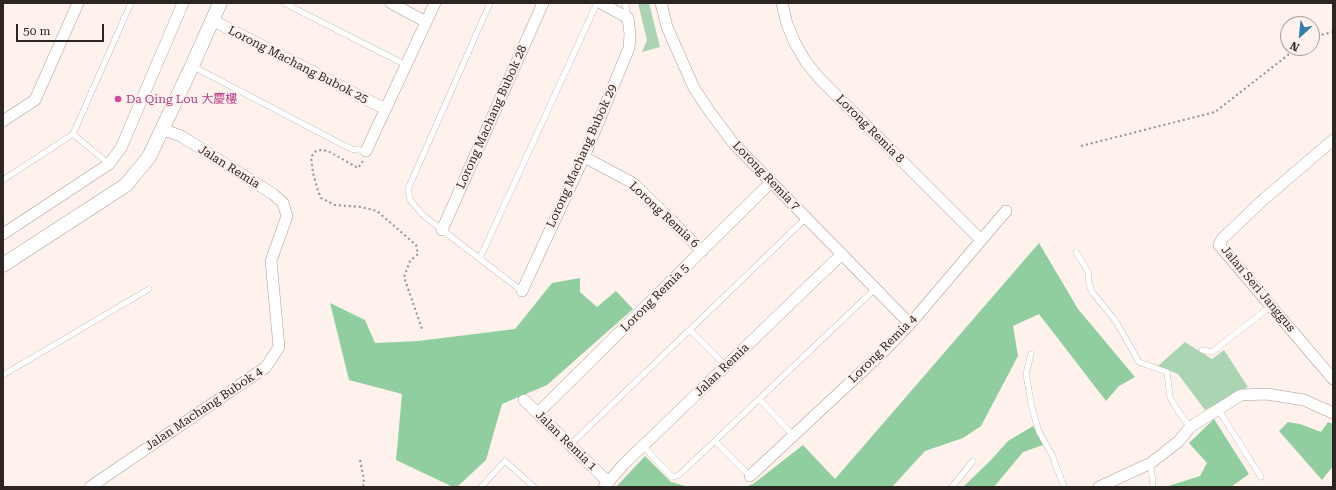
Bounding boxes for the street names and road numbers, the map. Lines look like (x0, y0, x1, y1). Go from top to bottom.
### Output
street label: Lorong Machang Bubok 25 (225, 23, 371, 107)
street label: Lorong Machang Bubok 28 (454, 43, 530, 191)
street label: Lorong Machang Bubok 29 (544, 82, 620, 230)
street label: Lorong Remia 8 (833, 92, 907, 166)
street label: Lorong Remia 7 (729, 138, 803, 214)
street label: Jalan Remia (196, 142, 262, 192)
street label: Lorong Remia 6 (626, 179, 702, 251)
street label: Jalan Seri Janggus (1218, 243, 1298, 335)
street label: Lorong Remia 5 (618, 261, 692, 335)
street label: Lorong Remia 4 (846, 312, 920, 386)
street label: Jalan Remia (692, 341, 752, 399)
street label: Jalan Machang Bubok 4 (143, 364, 265, 454)
street label: Jalan Remia 1 (532, 408, 600, 474)

